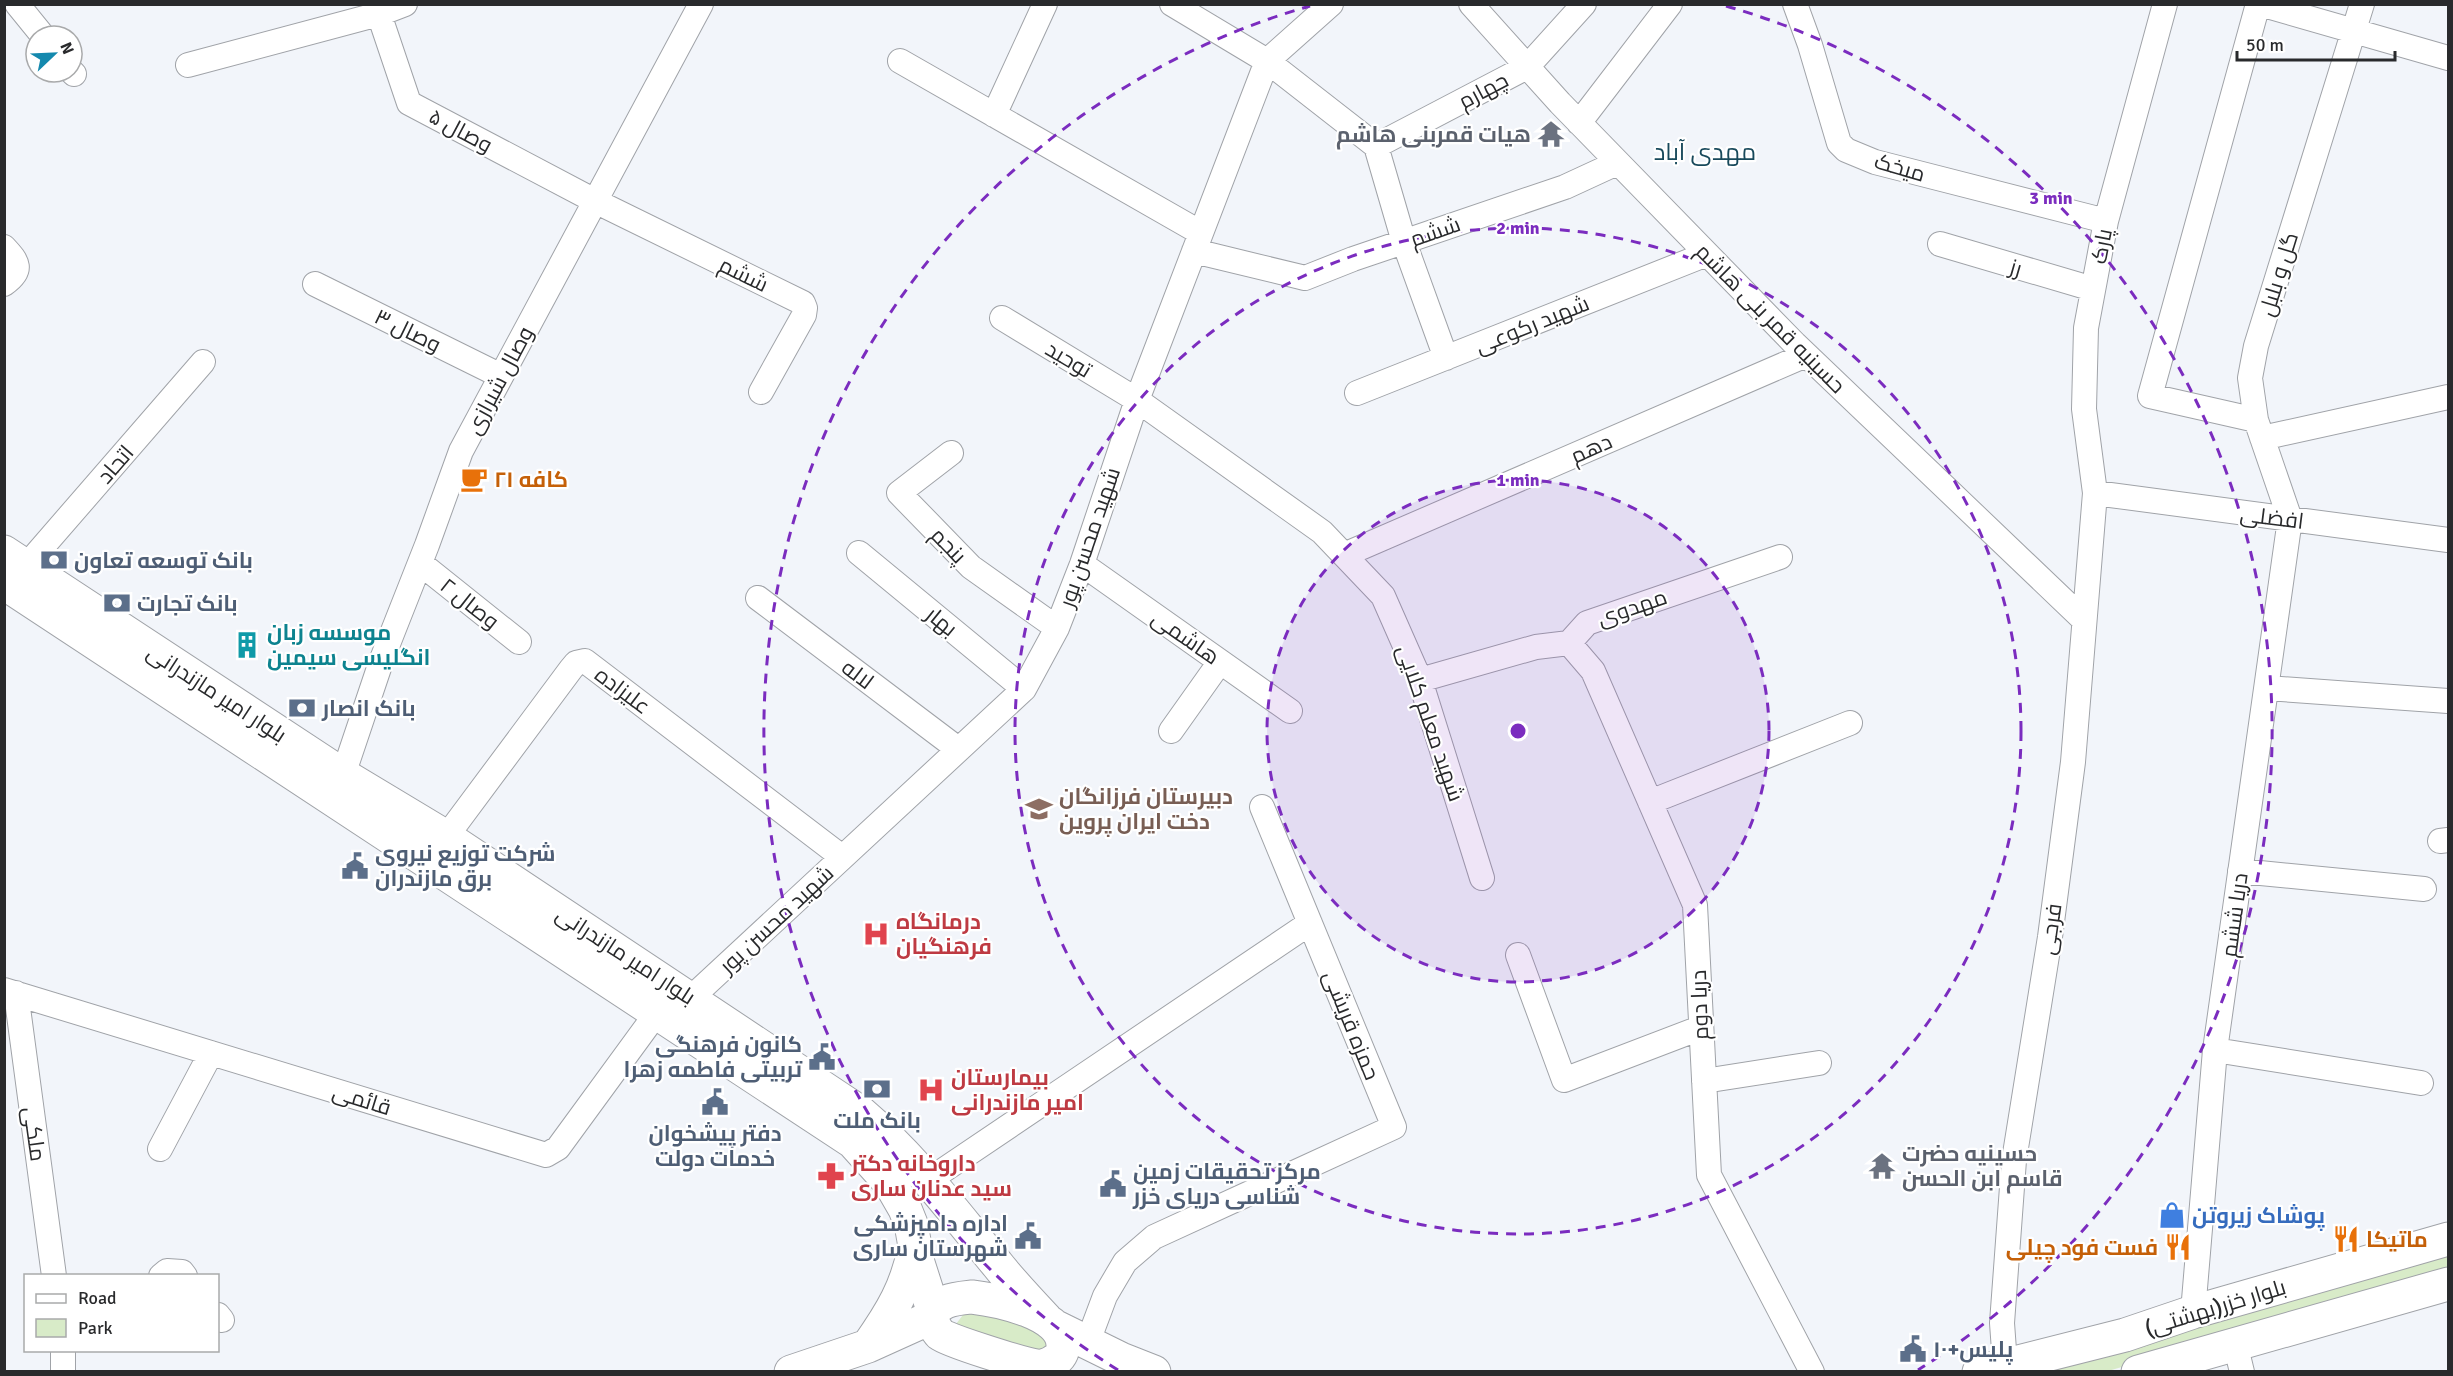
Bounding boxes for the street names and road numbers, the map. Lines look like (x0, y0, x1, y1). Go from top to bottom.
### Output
street label: چهارم (1454, 66, 1514, 117)
street label: وصال ۵ (424, 103, 497, 158)
street label: میخک (1871, 147, 1929, 188)
street label: ششم (1406, 210, 1465, 255)
street label: پارک (2085, 226, 2119, 266)
street label: گل و بلبل (2253, 229, 2304, 319)
street label: حسینیه قمر بنی هاشم (1689, 238, 1851, 400)
street label: ششم (714, 251, 773, 300)
street label: رز (2005, 252, 2025, 282)
street label: شهید رکوعی (1471, 289, 1593, 360)
street label: وصال ۳ (370, 303, 446, 358)
street label: وصال شیرازی (460, 321, 539, 439)
street label: توحید (1041, 335, 1097, 384)
street label: دهم (1566, 427, 1617, 471)
street label: اتحاد (91, 440, 139, 489)
street label: شهید محسن پور (1052, 464, 1127, 613)
street label: افضلی (2238, 500, 2305, 535)
street label: پنجم (924, 522, 972, 571)
street label: وصال ۲ (435, 572, 505, 635)
street label: مهدوی (1594, 583, 1671, 632)
street label: بهار (919, 599, 963, 642)
street label: هاشمی (1147, 604, 1225, 670)
street label: بلوار امیر مازندرانی (142, 638, 292, 749)
street label: شهید معلم کلایی (1389, 641, 1470, 806)
street label: لاله (836, 654, 879, 695)
street label: علیزاده (590, 661, 656, 720)
street label: شهید محسن پور (712, 860, 840, 981)
street label: دریا ششم (2215, 871, 2256, 959)
street label: بلوار امیر مازندرانی (551, 900, 701, 1011)
street label: فرجی (2034, 902, 2067, 957)
street label: حمزه قریشی (1317, 967, 1386, 1084)
street label: دریا دوم (1685, 969, 1716, 1040)
street label: قائمی (329, 1078, 395, 1121)
street label: ملکی (17, 1105, 52, 1163)
street label: بلوار خزر(بهشتی) (2141, 1273, 2289, 1342)

